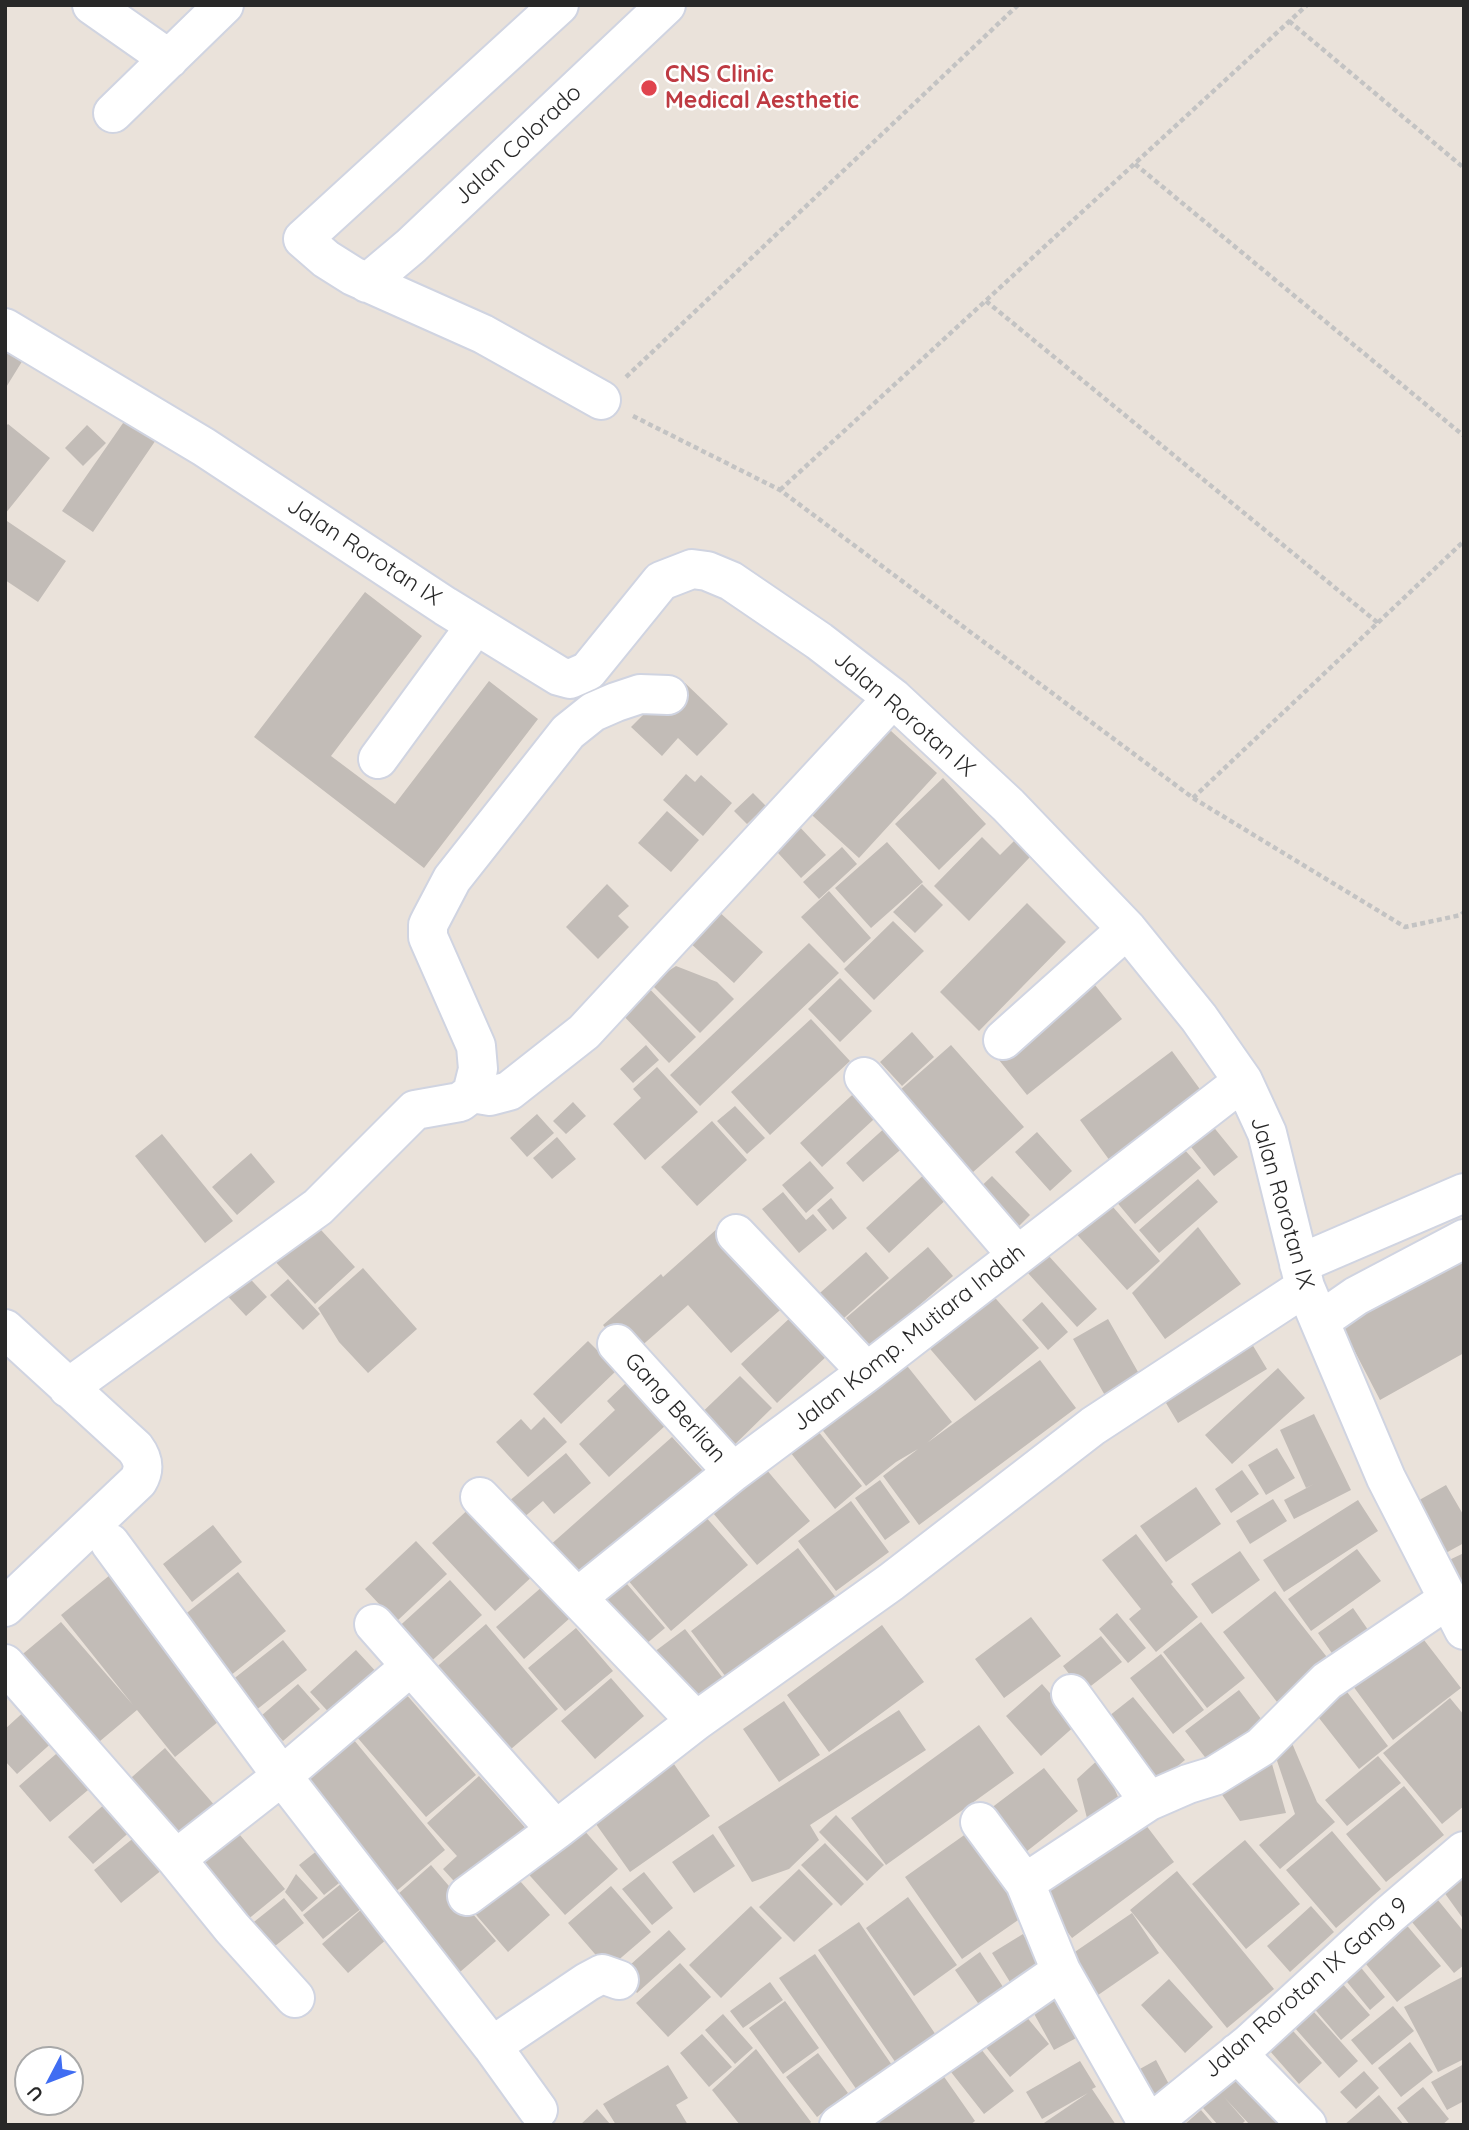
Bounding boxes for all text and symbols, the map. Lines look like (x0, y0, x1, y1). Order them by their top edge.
place label: CNS Clinic Medical Aesthetic (665, 61, 859, 115)
marker: CNS Clinic Medical Aesthetic (639, 78, 659, 98)
street label: Jalan Colorado (449, 79, 587, 211)
street label: Jalan Rorotan IX (282, 492, 446, 612)
street label: Jalan Rorotan IX (828, 645, 980, 783)
street label: Jalan Rorotan IX (1244, 1113, 1320, 1293)
street label: Jalan Komp. Mutiara Indah (787, 1239, 1031, 1437)
street label: Gang Berlian (618, 1347, 732, 1469)
street label: Jalan Rorotan IX Gang 9 (1198, 1892, 1414, 2084)
north arrow (14, 2046, 84, 2116)
text: U (21, 2081, 48, 2107)

